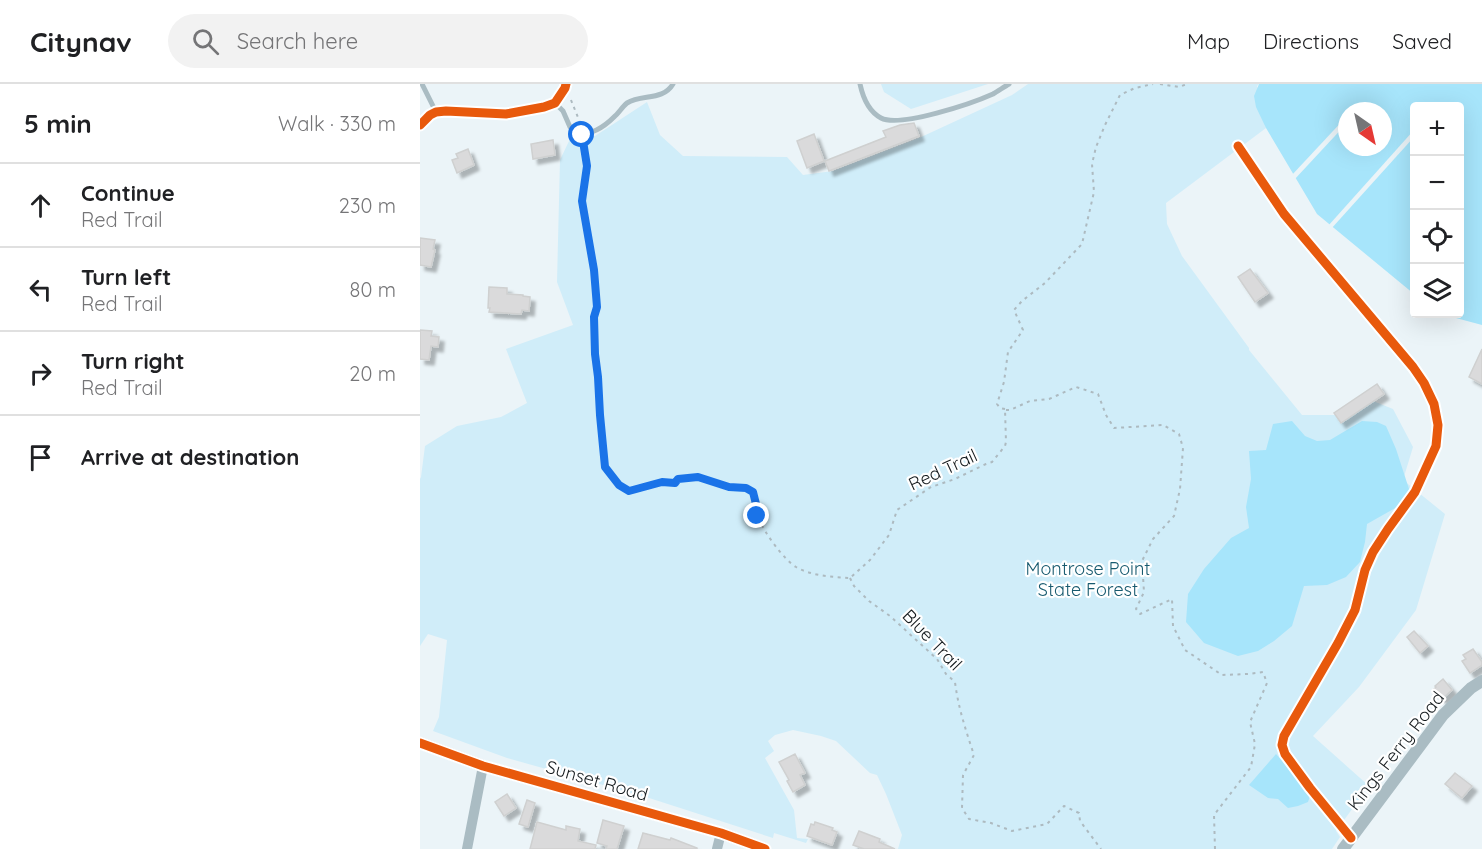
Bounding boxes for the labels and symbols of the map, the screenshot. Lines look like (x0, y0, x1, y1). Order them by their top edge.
north arrow (1338, 102, 1392, 156)
route start (568, 121, 594, 147)
street label: Red Trail (905, 444, 981, 495)
route end (743, 502, 769, 528)
park label: Montrose Point State Forest (1026, 557, 1150, 601)
street label: Blue Trail (898, 604, 967, 675)
street label: Kings Ferry Road (1342, 687, 1449, 815)
street label: Sunset Road (543, 755, 651, 806)

